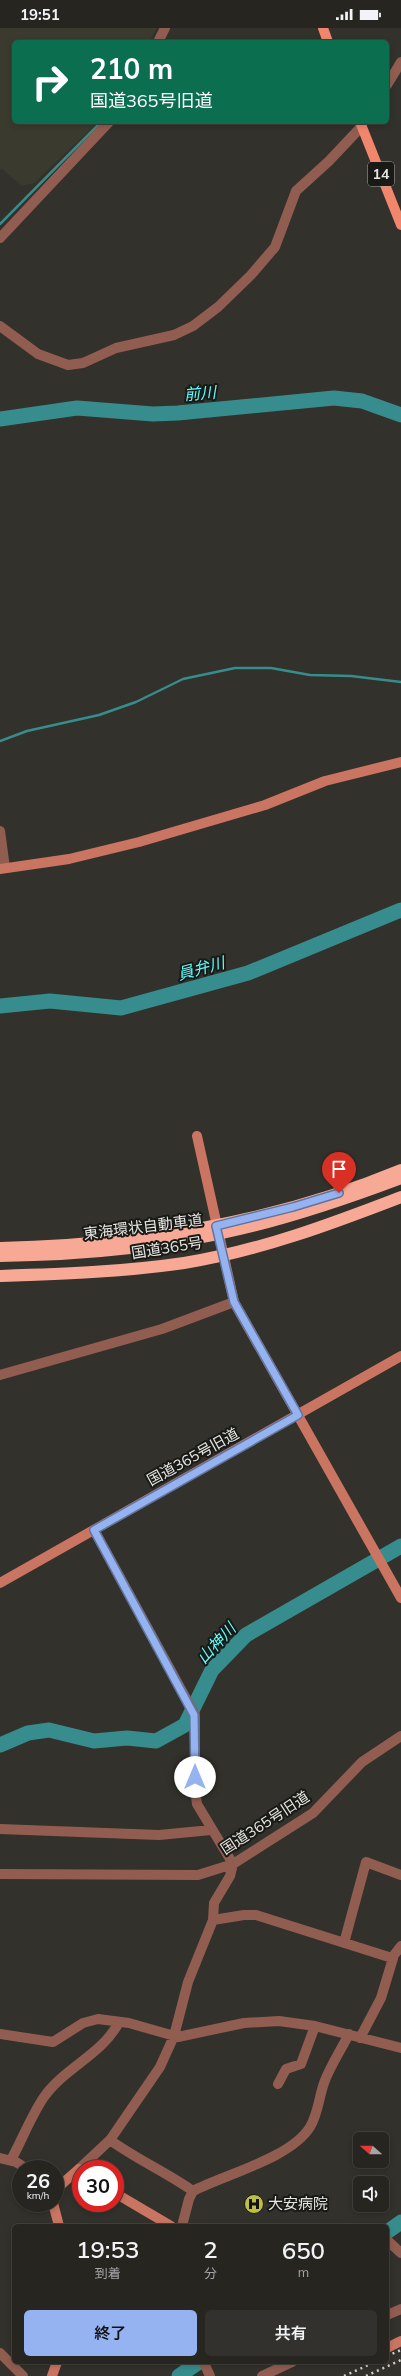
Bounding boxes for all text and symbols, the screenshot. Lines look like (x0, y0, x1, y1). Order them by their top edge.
text: 19:51 (20, 5, 60, 24)
text: 210 m (90, 51, 173, 86)
icon: right (24, 56, 76, 108)
text: 国道365号旧道 (90, 89, 212, 112)
road number: 14 (368, 162, 394, 186)
water label: 前川 (183, 381, 219, 404)
water label: 員弁川 (175, 952, 229, 984)
pin (322, 1152, 356, 1193)
icon: arrive (328, 1158, 350, 1180)
street label: 東海環状自動車道 (82, 1210, 204, 1243)
street label: 国道365号 (130, 1232, 204, 1263)
street label: 国道365号旧道 (144, 1424, 242, 1490)
water label: 山神川 (192, 1617, 241, 1667)
position arrow (174, 1756, 216, 1798)
street label: 国道365号旧道 (217, 1787, 313, 1858)
north arrow (353, 2132, 389, 2168)
map controls (353, 2132, 389, 2212)
speed limit sign: 30 (72, 2160, 124, 2212)
text: 26 (26, 2168, 50, 2193)
button: sound (353, 2176, 389, 2212)
text: km/h (27, 2189, 49, 2202)
hospital icon: 大安病院 (243, 2193, 265, 2215)
place label: 大安病院 (268, 2194, 328, 2213)
text: 19:53 (76, 2234, 139, 2264)
text: 2 (203, 2234, 218, 2264)
text: 650 (282, 2235, 325, 2265)
text: m (298, 2264, 309, 2280)
text: 到着 (95, 2265, 121, 2281)
text: 分 (204, 2265, 217, 2281)
button: 終了 (24, 2310, 197, 2356)
button: 共有 (205, 2310, 377, 2356)

